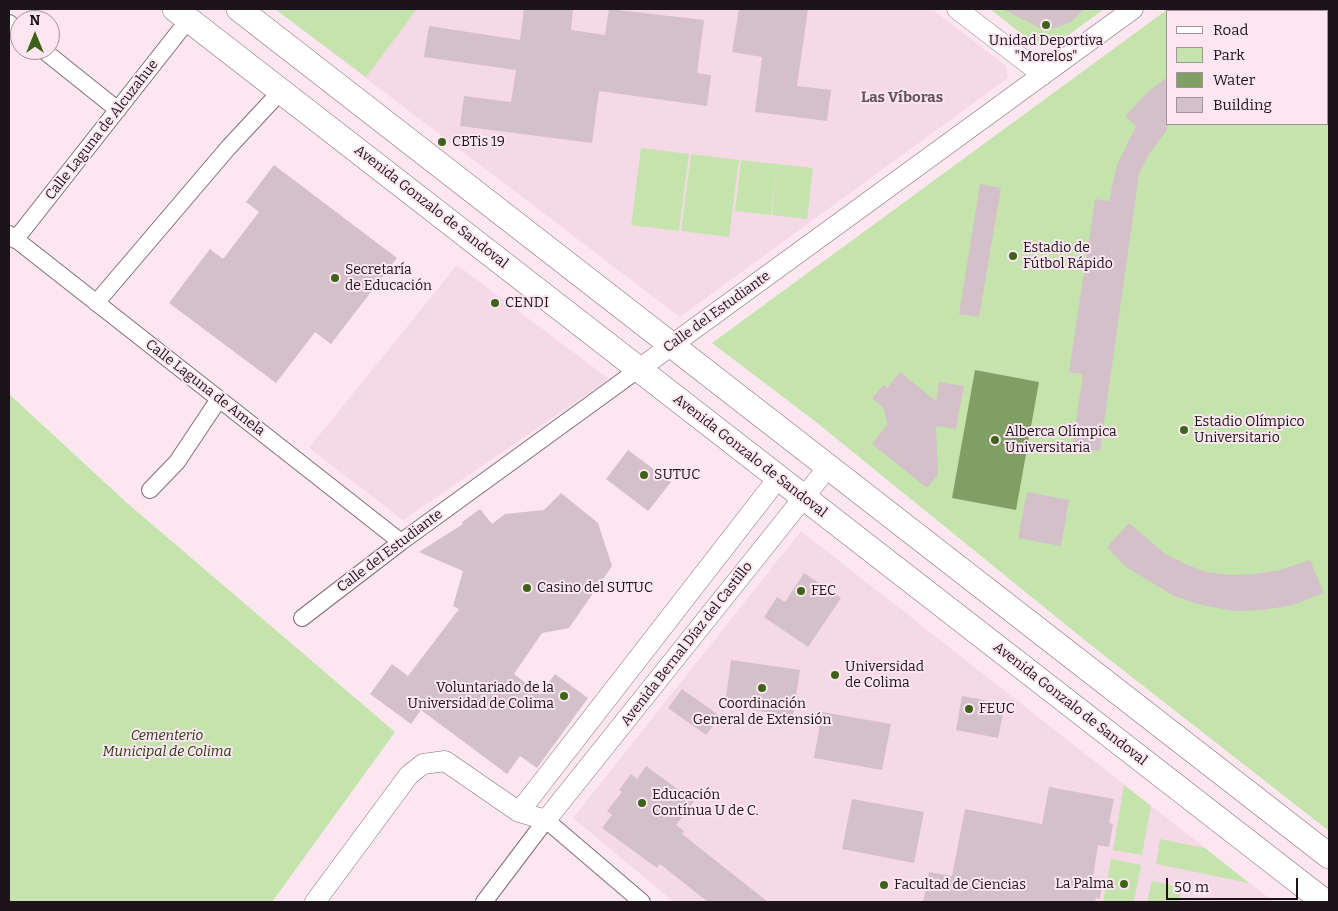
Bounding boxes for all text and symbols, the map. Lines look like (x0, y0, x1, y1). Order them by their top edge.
north arrow (10, 10, 60, 60)
legend (1166, 10, 1328, 125)
text: N (30, 12, 40, 29)
marker: Unidad Deportiva "Morelos" (1040, 19, 1052, 31)
text: Road (1213, 21, 1248, 39)
place label: Unidad Deportiva "Morelos" (989, 33, 1103, 65)
text: Park (1213, 46, 1245, 64)
street label: Calle Laguna de Alcuzahue (42, 57, 162, 203)
text: Water (1213, 71, 1255, 89)
district label: Las Víboras (861, 89, 943, 107)
text: Building (1213, 96, 1272, 114)
place label: CBTis 19 (452, 134, 505, 150)
marker: CBTis 19 (436, 136, 448, 148)
street label: Avenida Gonzalo de Sandoval (351, 142, 511, 272)
place label: Estadio de Fútbol Rápido (1023, 240, 1113, 272)
marker: Estadio de Fútbol Rápido (1007, 250, 1019, 262)
place label: Secretaría de Educación (345, 262, 432, 294)
street label: Calle del Estudiante (660, 268, 774, 356)
marker: Secretaría de Educación (329, 272, 341, 284)
place label: CENDI (505, 295, 549, 311)
marker: CENDI (489, 297, 501, 309)
street label: Calle Laguna de Amela (142, 336, 268, 440)
street label: Avenida Gonzalo de Sandoval (670, 391, 830, 521)
place label: Estadio Olímpico Universitario (1194, 414, 1304, 447)
place label: Alberca Olímpica Universitaria (1005, 424, 1117, 457)
marker: Estadio Olímpico Universitario (1178, 424, 1190, 436)
marker: Alberca Olímpica Universitaria (989, 434, 1001, 446)
place label: SUTUC (654, 467, 700, 483)
marker: SUTUC (638, 469, 650, 481)
street label: Calle del Estudiante (334, 506, 446, 596)
street label: Avenida Bernal Díaz del Castillo (618, 559, 756, 729)
place label: Casino del SUTUC (537, 580, 653, 596)
marker: Casino del SUTUC (521, 582, 533, 594)
place label: FEC (811, 583, 836, 599)
marker: FEC (795, 585, 807, 597)
street label: Avenida Gonzalo de Sandoval (990, 639, 1150, 769)
place label: Universidad de Colima (845, 659, 924, 692)
marker: Universidad de Colima (829, 669, 841, 681)
place label: Voluntariado de la Universidad de Colima (408, 680, 554, 712)
marker: Coordinación General de Extensión (756, 682, 768, 694)
marker: Voluntariado de la Universidad de Colima (558, 690, 570, 702)
place label: Coordinación General de Extensión (693, 696, 831, 729)
place label: FEUC (979, 701, 1015, 717)
marker: FEUC (963, 703, 975, 715)
park label: Cementerio Municipal de Colima (102, 728, 232, 760)
place label: Educación Contínua U de C. (652, 787, 759, 820)
marker: Educación Contínua U de C. (636, 797, 648, 809)
scale bar (1168, 868, 1300, 900)
place label: La Palma (1055, 876, 1114, 892)
place label: Facultad de Ciencias (894, 877, 1026, 893)
marker: La Palma (1118, 878, 1130, 890)
text: 50 m (1174, 878, 1209, 896)
marker: Facultad de Ciencias (878, 879, 890, 891)

